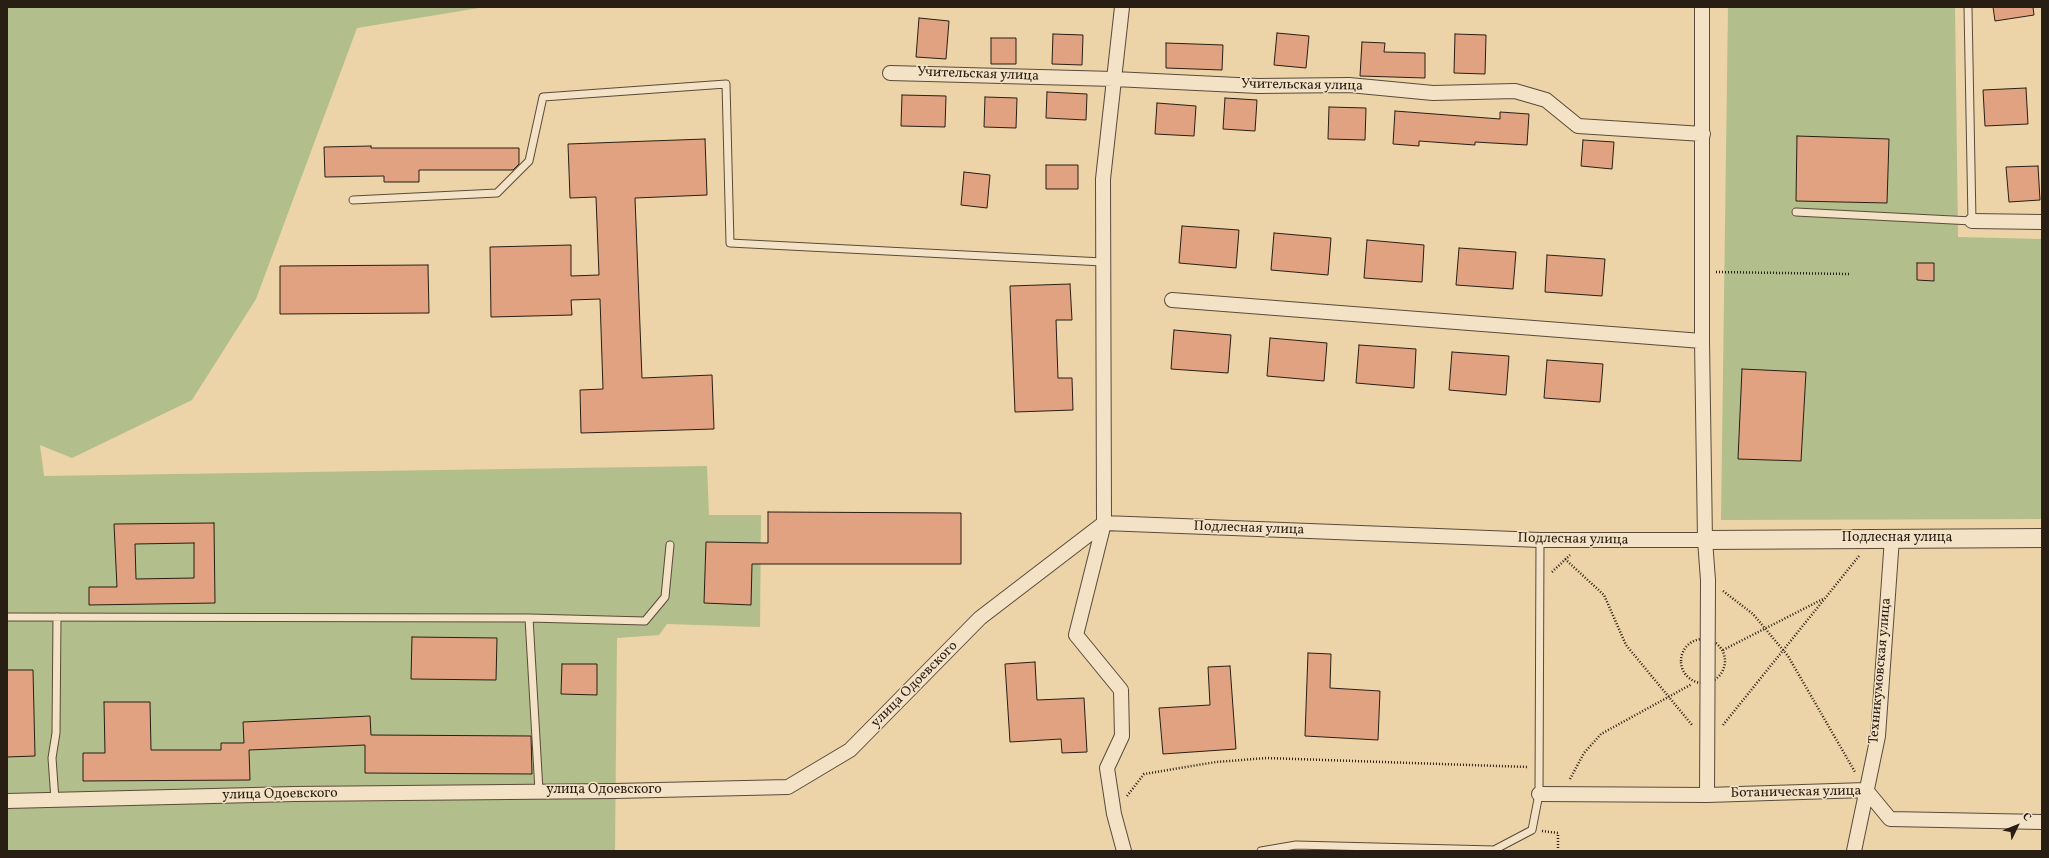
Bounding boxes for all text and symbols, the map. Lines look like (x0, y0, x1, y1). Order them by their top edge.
street label: Учительская улица (917, 64, 1039, 86)
street label: Учительская улица (1241, 77, 1363, 95)
street label: Подлесная улица (1193, 519, 1305, 539)
street label: Подлесная улица (1842, 530, 1952, 546)
street label: Подлесная улица (1517, 531, 1629, 549)
street label: Техникумовская улица (1866, 597, 1896, 745)
street label: улица Одоевского (868, 638, 962, 732)
street label: улица Одоевского (546, 782, 662, 798)
street label: Ботаническая улица (1730, 783, 1862, 803)
street label: улица Одоевского (222, 786, 338, 804)
north arrow (1997, 806, 2037, 846)
text: С (2018, 810, 2034, 825)

